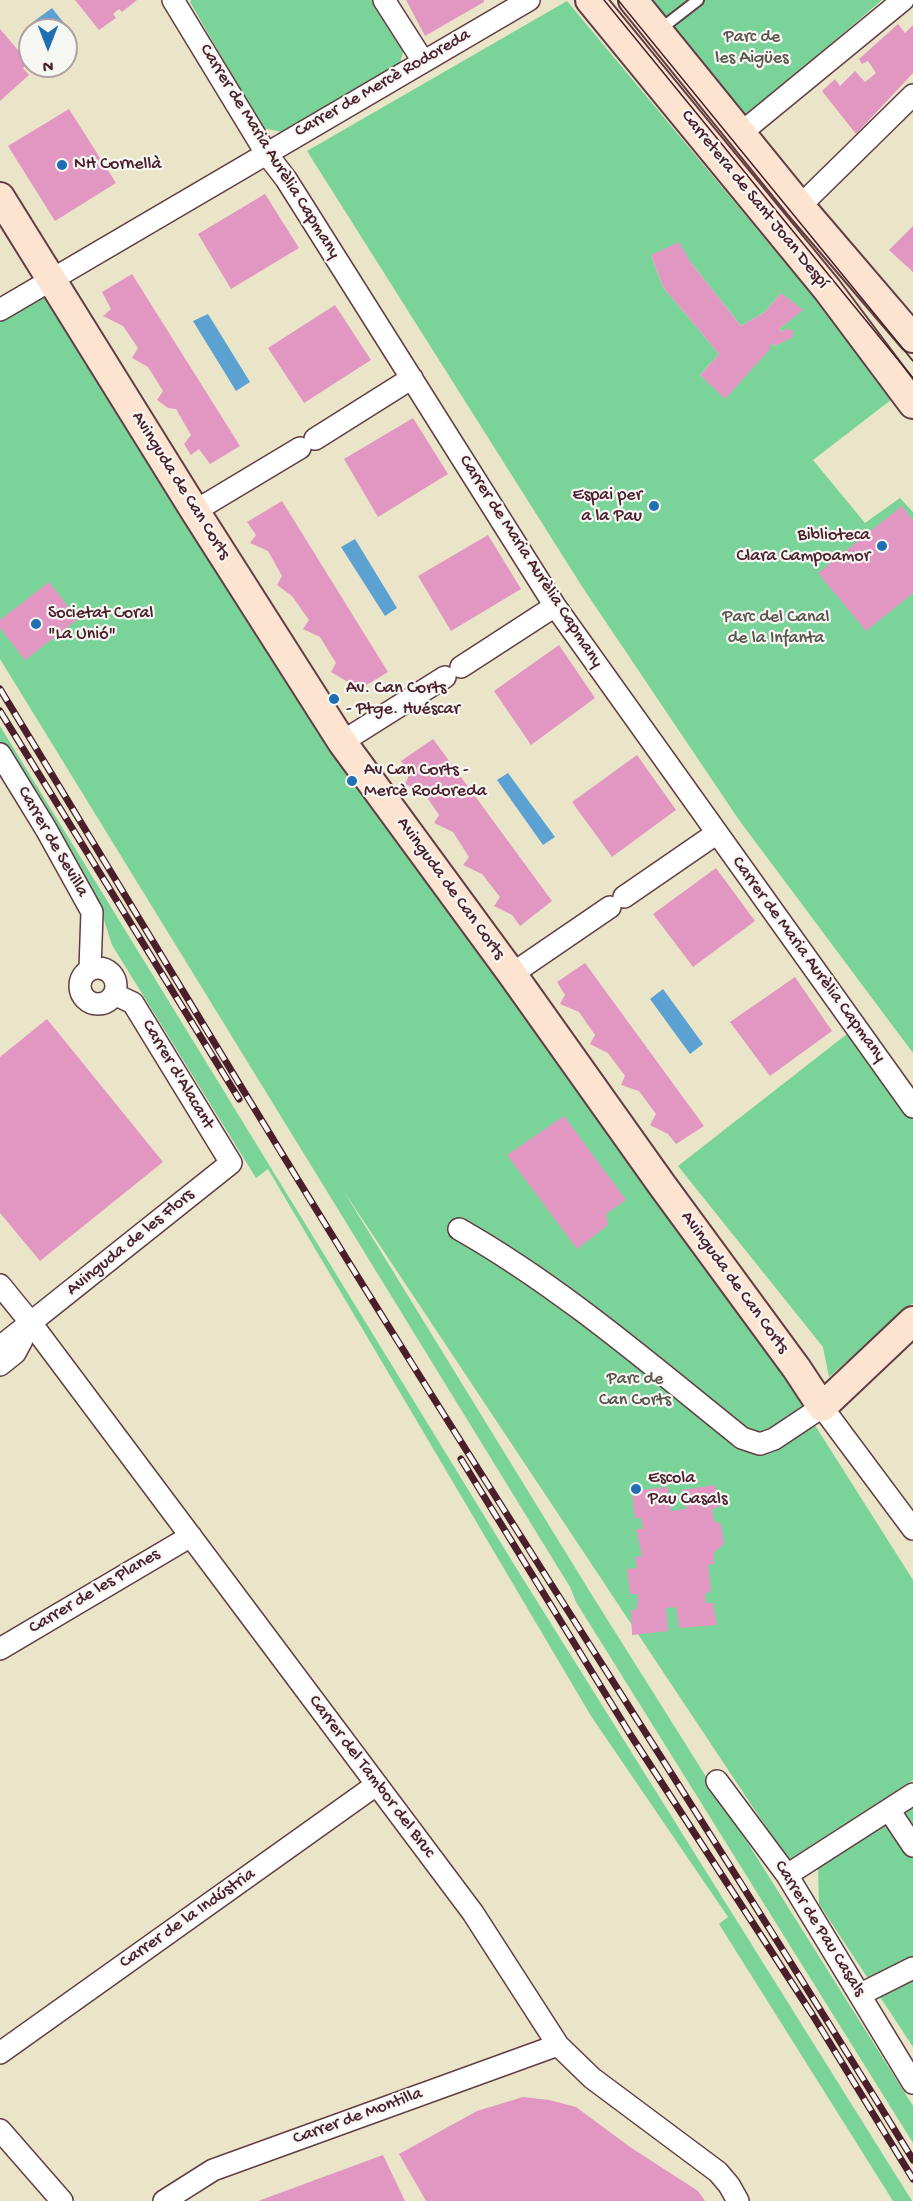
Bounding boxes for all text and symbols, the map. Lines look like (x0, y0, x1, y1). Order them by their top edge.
north arrow (18, 18, 78, 78)
street label: Carrer de Mercè Rodoreda (291, 25, 475, 143)
park label: Parc de les Aigües (715, 27, 789, 70)
street label: Carrer de Maria Aurèlia Capmany (194, 41, 344, 263)
text: N (43, 55, 53, 74)
street label: Carretera de Sant Joan Despí (675, 106, 833, 294)
place label: NH Cornellà (74, 154, 162, 176)
marker: NH Cornellà (55, 158, 69, 172)
street label: Avinguda de Can Corts (126, 408, 234, 564)
street label: Carrer de Maria Aurèlia Capmany (453, 452, 607, 672)
place label: Espai per a la Pau (573, 485, 642, 528)
marker: Espai per a la Pau (647, 499, 661, 513)
place label: Biblioteca Clara Campoamor (736, 525, 870, 568)
marker: Biblioteca Clara Campoamor (875, 539, 889, 553)
place label: Societat Coral "La Unió" (48, 603, 153, 646)
park label: Parc del Canal de la Infanta (723, 607, 829, 650)
marker: Societat Coral "La Unió" (29, 617, 43, 631)
place label: Av. Can Corts - Ptge. Huéscar (346, 678, 460, 720)
marker: Av. Can Corts - Ptge. Huéscar (327, 692, 341, 706)
place label: Av Can Corts - Mercè Rodoreda (364, 760, 487, 802)
marker: Av Can Corts - Mercè Rodoreda (345, 774, 359, 788)
street label: Carrer de Sevilla (12, 783, 92, 901)
street label: Avinguda de Can Corts (391, 814, 509, 964)
street label: Carrer de Maria Aurèlia Capmany (726, 853, 890, 1067)
street label: Carrer d'Alacant (136, 1016, 218, 1134)
street label: Avinguda de les Flors (63, 1185, 199, 1301)
street label: Avinguda de Can Corts (675, 1208, 793, 1358)
park label: Parc de Can Corts (599, 1369, 671, 1412)
place label: Escola Pau Casals (648, 1468, 728, 1510)
marker: Escola Pau Casals (629, 1482, 643, 1496)
street label: Carrer de les Planes (26, 1544, 164, 1640)
street label: Carrer del Tambor del Bruc (303, 1691, 439, 1863)
street label: Carrer de Pau Casals (768, 1857, 870, 2001)
street label: Carrer de la Indústria (116, 1864, 260, 1974)
street label: Carrer de Montilla (290, 2084, 426, 2150)

